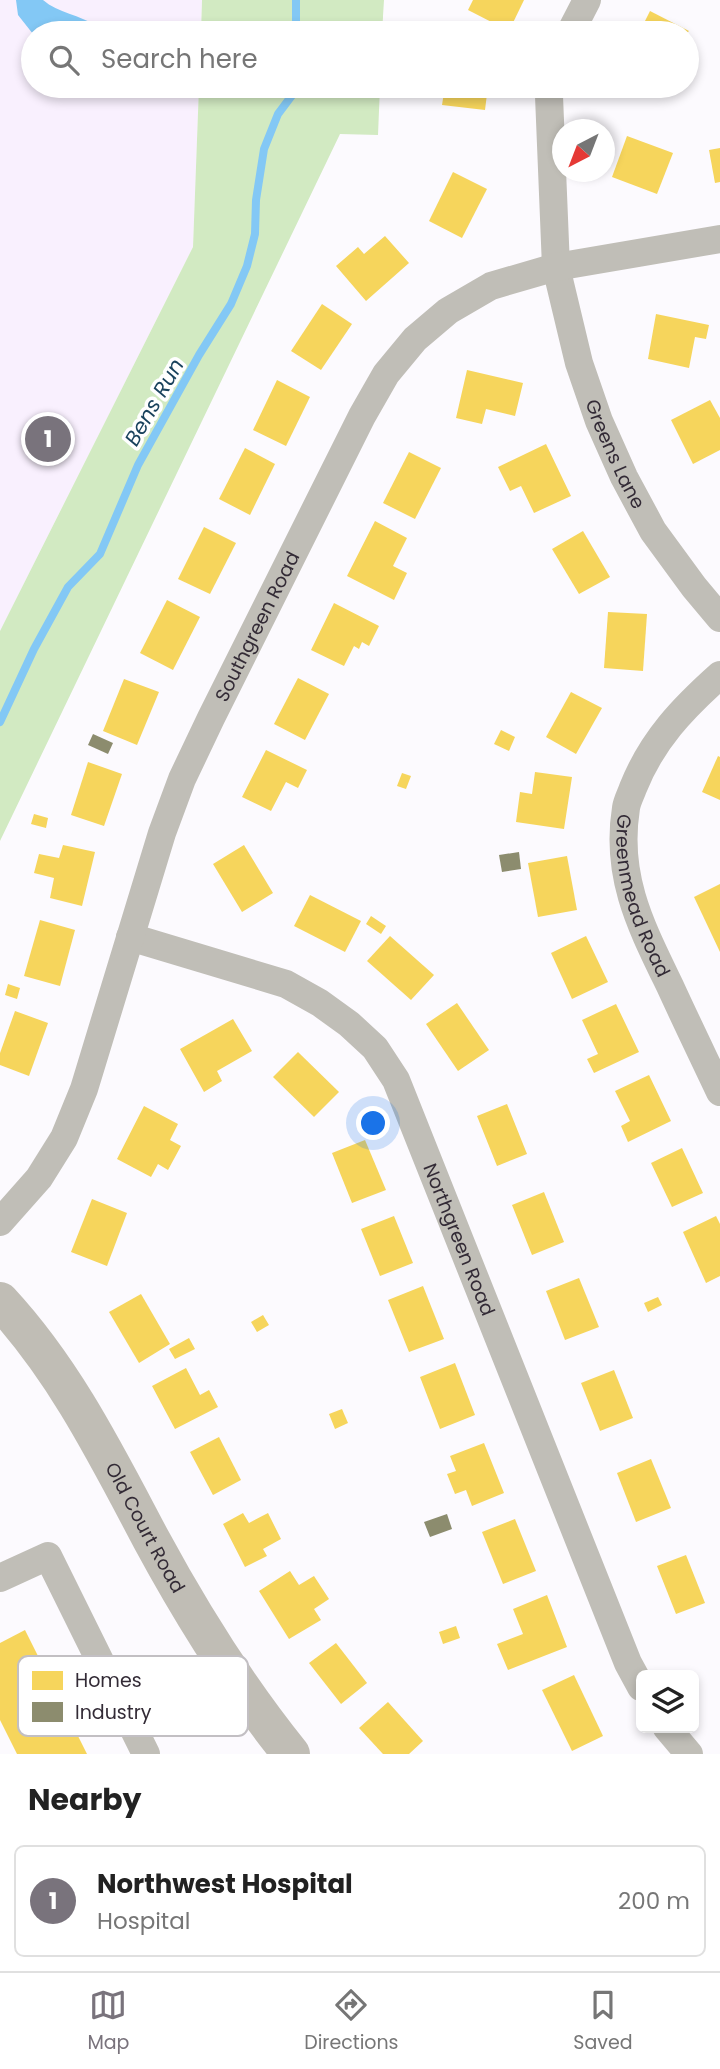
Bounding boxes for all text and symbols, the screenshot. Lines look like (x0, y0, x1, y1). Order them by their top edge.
search box (21, 21, 699, 98)
icon: search (45, 41, 83, 79)
text: Search here (101, 41, 258, 77)
north arrow (552, 119, 615, 182)
water label: Bens Run (117, 353, 191, 451)
street label: Greens Lane (579, 396, 652, 513)
pin: 1 (25, 413, 71, 465)
street label: Southgreen Road (208, 547, 306, 706)
street label: Greenmead Road (610, 813, 677, 981)
your location (356, 1106, 390, 1140)
street label: Northgreen Road (417, 1159, 502, 1320)
street label: Old Court Road (99, 1457, 192, 1598)
legend (18, 1656, 248, 1736)
text: Homes (75, 1667, 142, 1694)
map controls (636, 1670, 699, 1733)
button: layers (636, 1670, 699, 1733)
text: Industry (75, 1699, 152, 1726)
text: Nearby (28, 1778, 142, 1821)
text: Northwest Hospital (97, 1866, 353, 1902)
text: 1 (49, 1885, 57, 1917)
text: 200 m (618, 1885, 690, 1917)
text: Hospital (97, 1905, 190, 1937)
tab: Map (87, 1986, 129, 2057)
tab: Directions (304, 1986, 399, 2057)
tab: Saved (573, 1986, 633, 2057)

